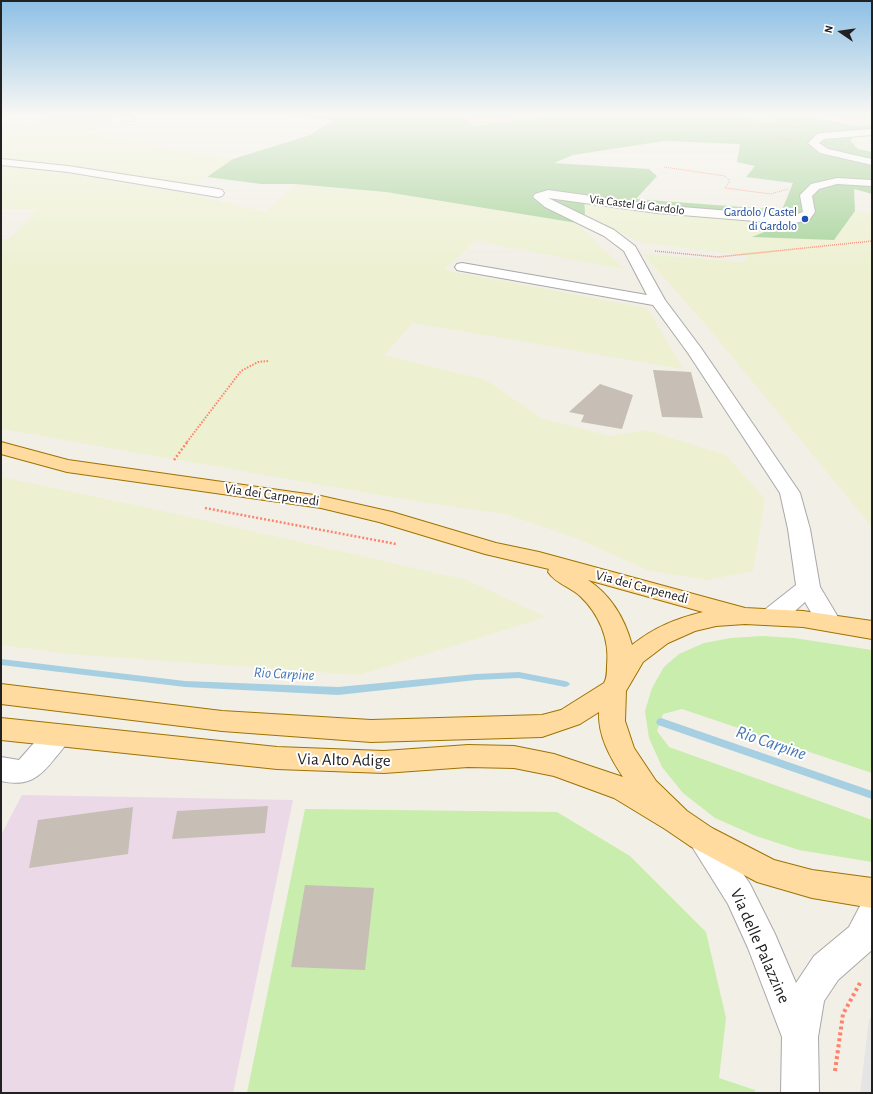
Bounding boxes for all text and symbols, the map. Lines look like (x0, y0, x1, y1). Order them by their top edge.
north arrow (821, 12, 861, 52)
text: N (823, 24, 835, 34)
street label: Via Castel di Gardolo (588, 192, 686, 218)
place label: Gardolo / Castel di Gardolo (724, 205, 797, 233)
marker: Gardolo / Castel di Gardolo (800, 214, 810, 224)
street label: Via dei Carpenedi (224, 480, 320, 510)
street label: Via dei Carpenedi (594, 567, 690, 607)
water label: Rio Carpine (253, 663, 315, 685)
water label: Rio Carpine (733, 721, 809, 765)
street label: Via Alto Adige (297, 749, 391, 771)
street label: Via delle Palazzine (726, 886, 794, 1006)

